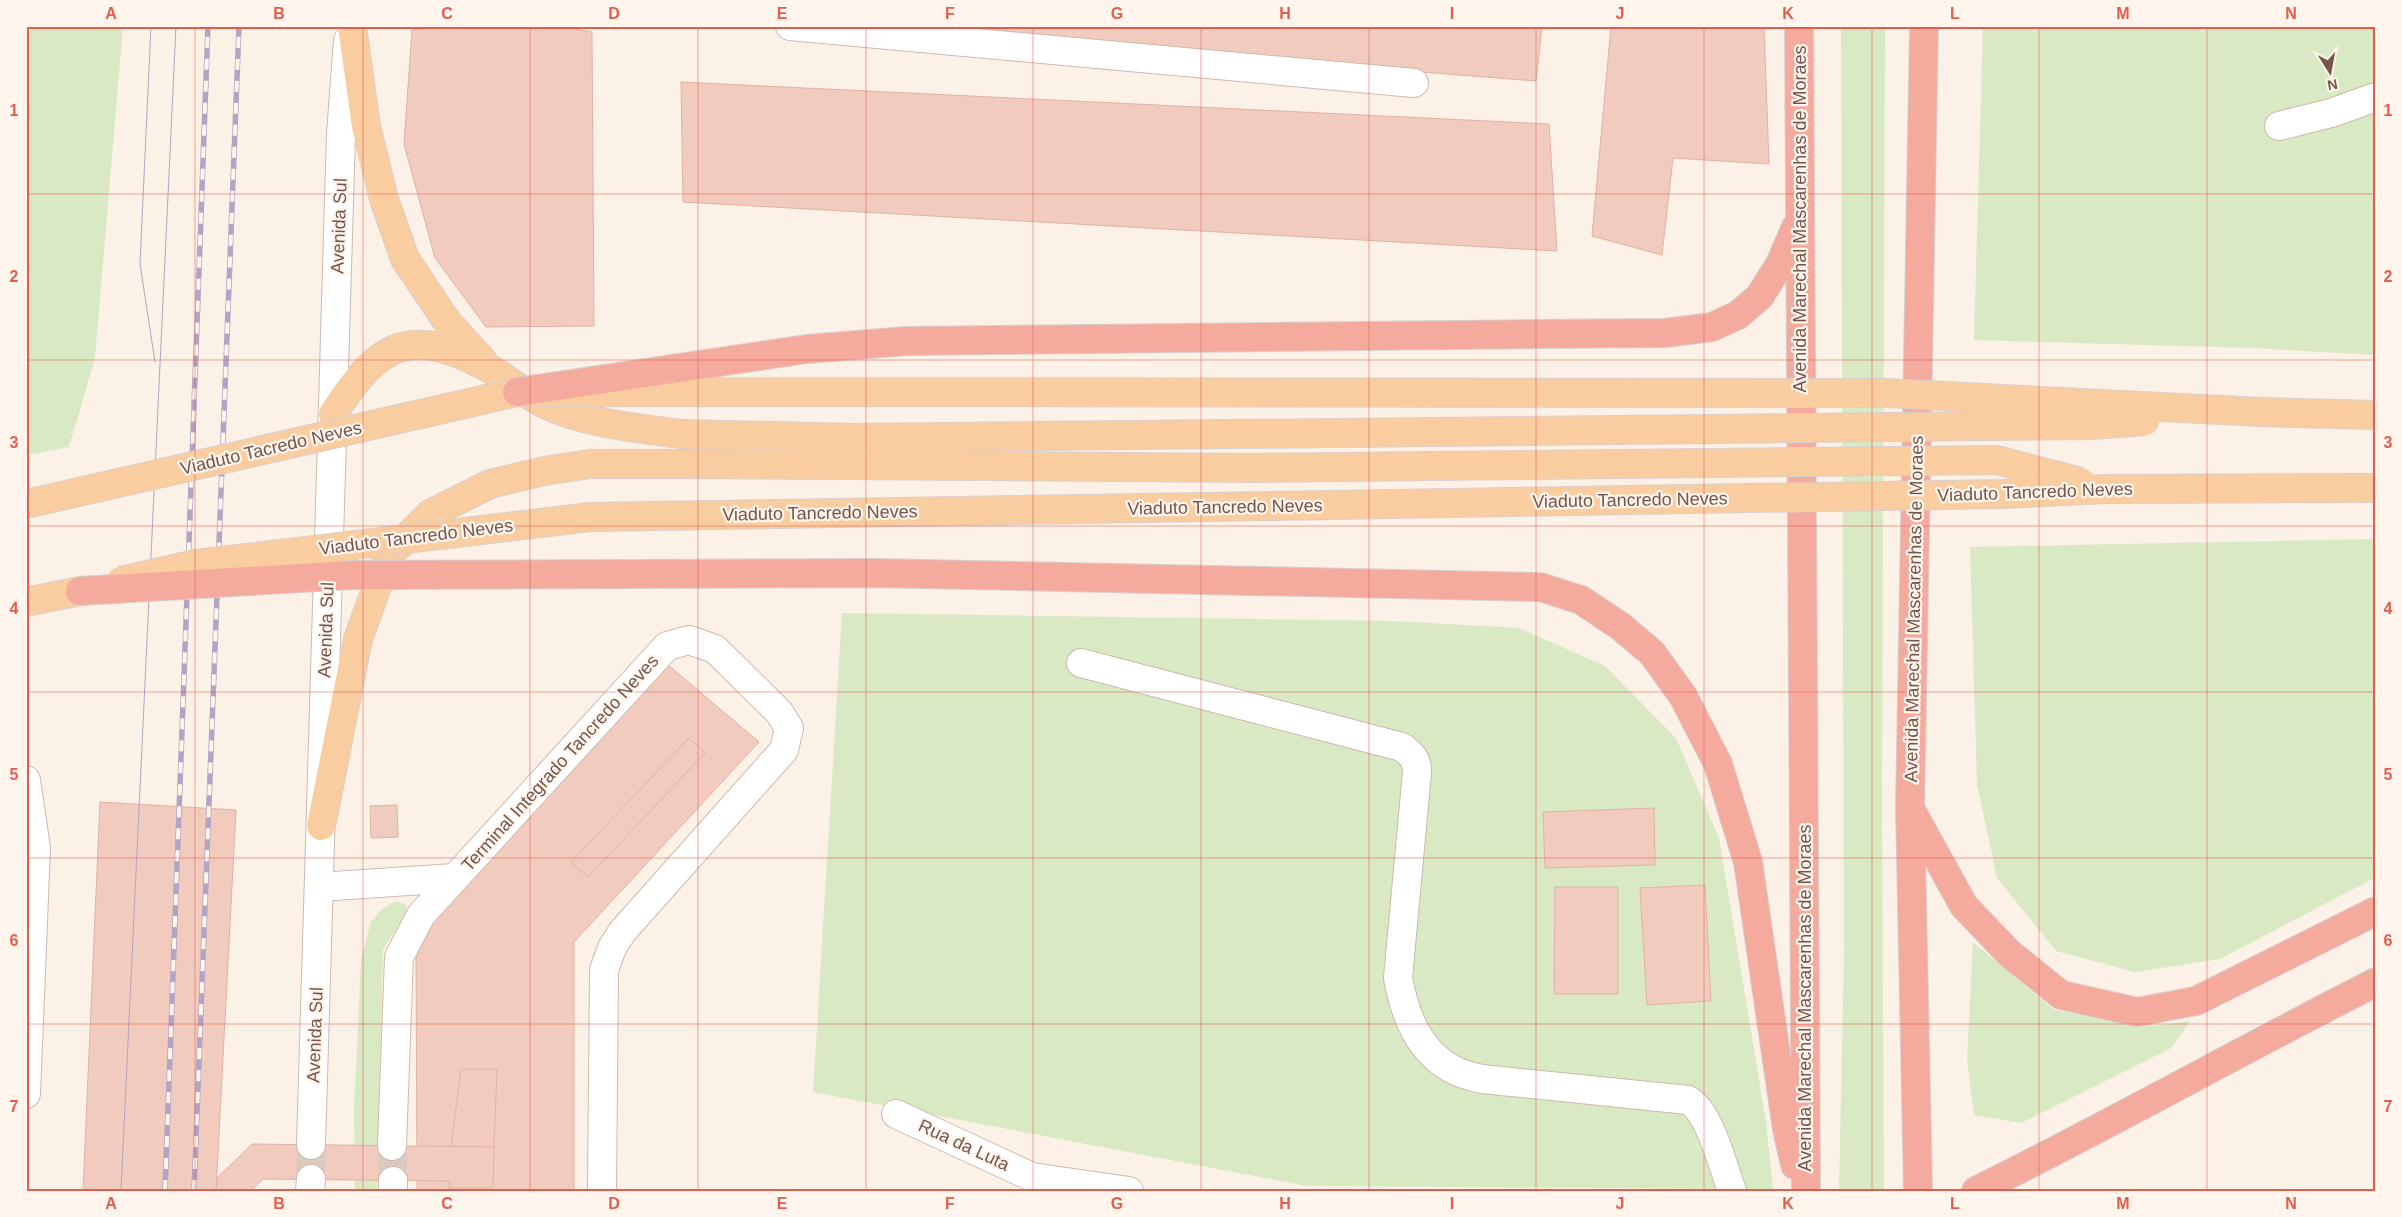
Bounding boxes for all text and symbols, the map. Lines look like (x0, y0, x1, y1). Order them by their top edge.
text: A (105, 5, 117, 22)
text: B (273, 5, 285, 22)
text: C (441, 5, 453, 22)
text: D (608, 5, 620, 22)
text: E (777, 5, 788, 22)
text: F (945, 5, 955, 22)
text: G (1111, 5, 1123, 22)
text: H (1279, 5, 1291, 22)
text: I (1450, 5, 1454, 22)
text: J (1616, 5, 1624, 22)
text: K (1782, 5, 1794, 22)
text: L (1950, 5, 1960, 22)
text: M (2116, 5, 2130, 22)
text: N (2285, 5, 2297, 22)
street label: Avenida Marechal Mascarenhas de Moraes (1790, 46, 1810, 392)
north arrow (2304, 48, 2354, 98)
text: N (2326, 76, 2339, 94)
text: 1 (10, 102, 19, 119)
text: 1 (2384, 102, 2393, 119)
street label: Avenida Sul (327, 178, 351, 274)
text: 2 (10, 268, 19, 285)
text: 2 (2384, 268, 2393, 285)
street label: Viaduto Tacredo Neves (178, 417, 364, 479)
text: 3 (10, 434, 19, 451)
text: 3 (2384, 434, 2393, 451)
street label: Avenida Marechal Mascarenhas de Moraes (1901, 435, 1927, 783)
street label: Viaduto Tancredo Neves (1937, 479, 2133, 505)
street label: Viaduto Tancredo Neves (1532, 488, 1728, 512)
street label: Viaduto Tancredo Neves (1127, 495, 1323, 519)
street label: Viaduto Tancredo Neves (722, 501, 918, 525)
street label: Viaduto Tancredo Neves (318, 515, 514, 559)
street label: Avenida Sul (314, 582, 338, 678)
text: 4 (10, 600, 19, 617)
text: 4 (2384, 600, 2393, 617)
street label: Terminal Integrado Tancredo Neves (458, 651, 662, 875)
text: 5 (10, 766, 19, 783)
text: 5 (2384, 766, 2393, 783)
street label: Avenida Marechal Mascarenhas de Moraes (1795, 825, 1815, 1171)
text: 6 (10, 932, 19, 949)
text: 6 (2384, 932, 2393, 949)
street label: Avenida Sul (303, 987, 327, 1083)
text: 7 (10, 1098, 19, 1115)
text: 7 (2384, 1098, 2393, 1115)
street label: Rua da Luta (915, 1115, 1014, 1175)
text: A (105, 1195, 117, 1212)
text: B (273, 1195, 285, 1212)
text: C (441, 1195, 453, 1212)
text: D (608, 1195, 620, 1212)
text: E (777, 1195, 788, 1212)
text: F (945, 1195, 955, 1212)
text: G (1111, 1195, 1123, 1212)
text: H (1279, 1195, 1291, 1212)
text: I (1450, 1195, 1454, 1212)
text: J (1616, 1195, 1624, 1212)
text: K (1782, 1195, 1794, 1212)
text: L (1950, 1195, 1960, 1212)
text: M (2116, 1195, 2130, 1212)
text: N (2285, 1195, 2297, 1212)

